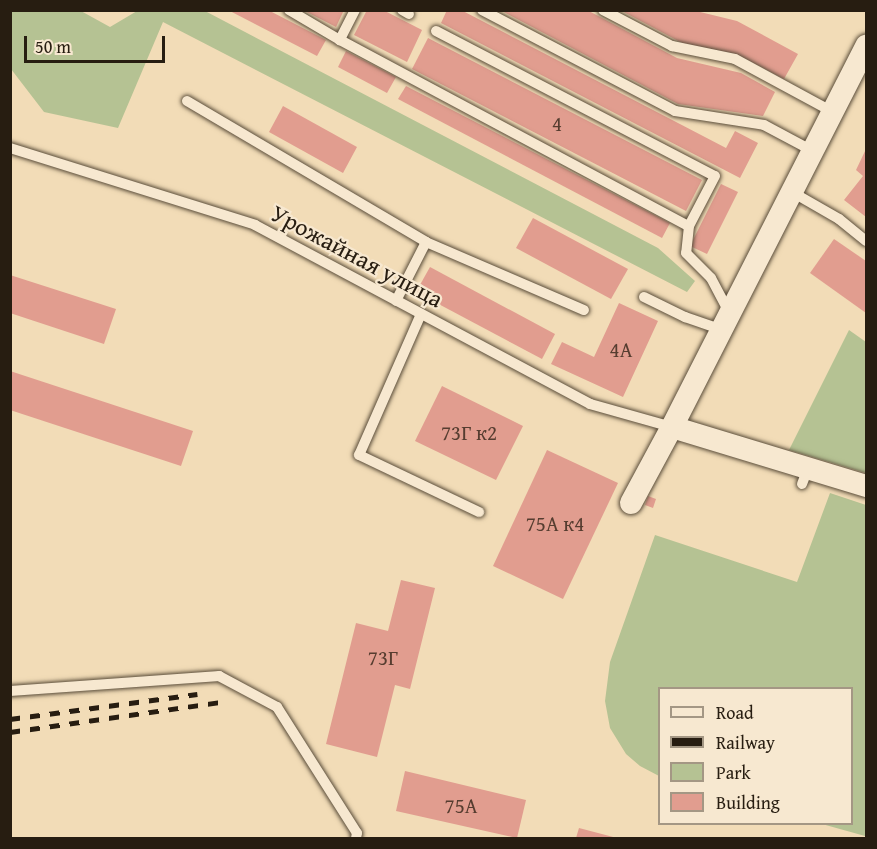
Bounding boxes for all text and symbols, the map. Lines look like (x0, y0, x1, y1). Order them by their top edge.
scale bar (27, 24, 168, 62)
text: 50 m (35, 33, 71, 60)
house number: 4 (552, 111, 562, 137)
street label: Урожайная улица (266, 199, 448, 313)
house number: 4А (610, 337, 632, 363)
house number: 73Г к2 (441, 420, 497, 446)
house number: 75А к4 (526, 511, 584, 537)
house number: 73Г (368, 645, 398, 671)
legend (658, 687, 853, 825)
text: Road (716, 699, 754, 726)
text: Railway (716, 729, 775, 756)
text: Park (716, 759, 751, 786)
text: Building (716, 789, 780, 816)
house number: 75А (445, 793, 477, 819)

